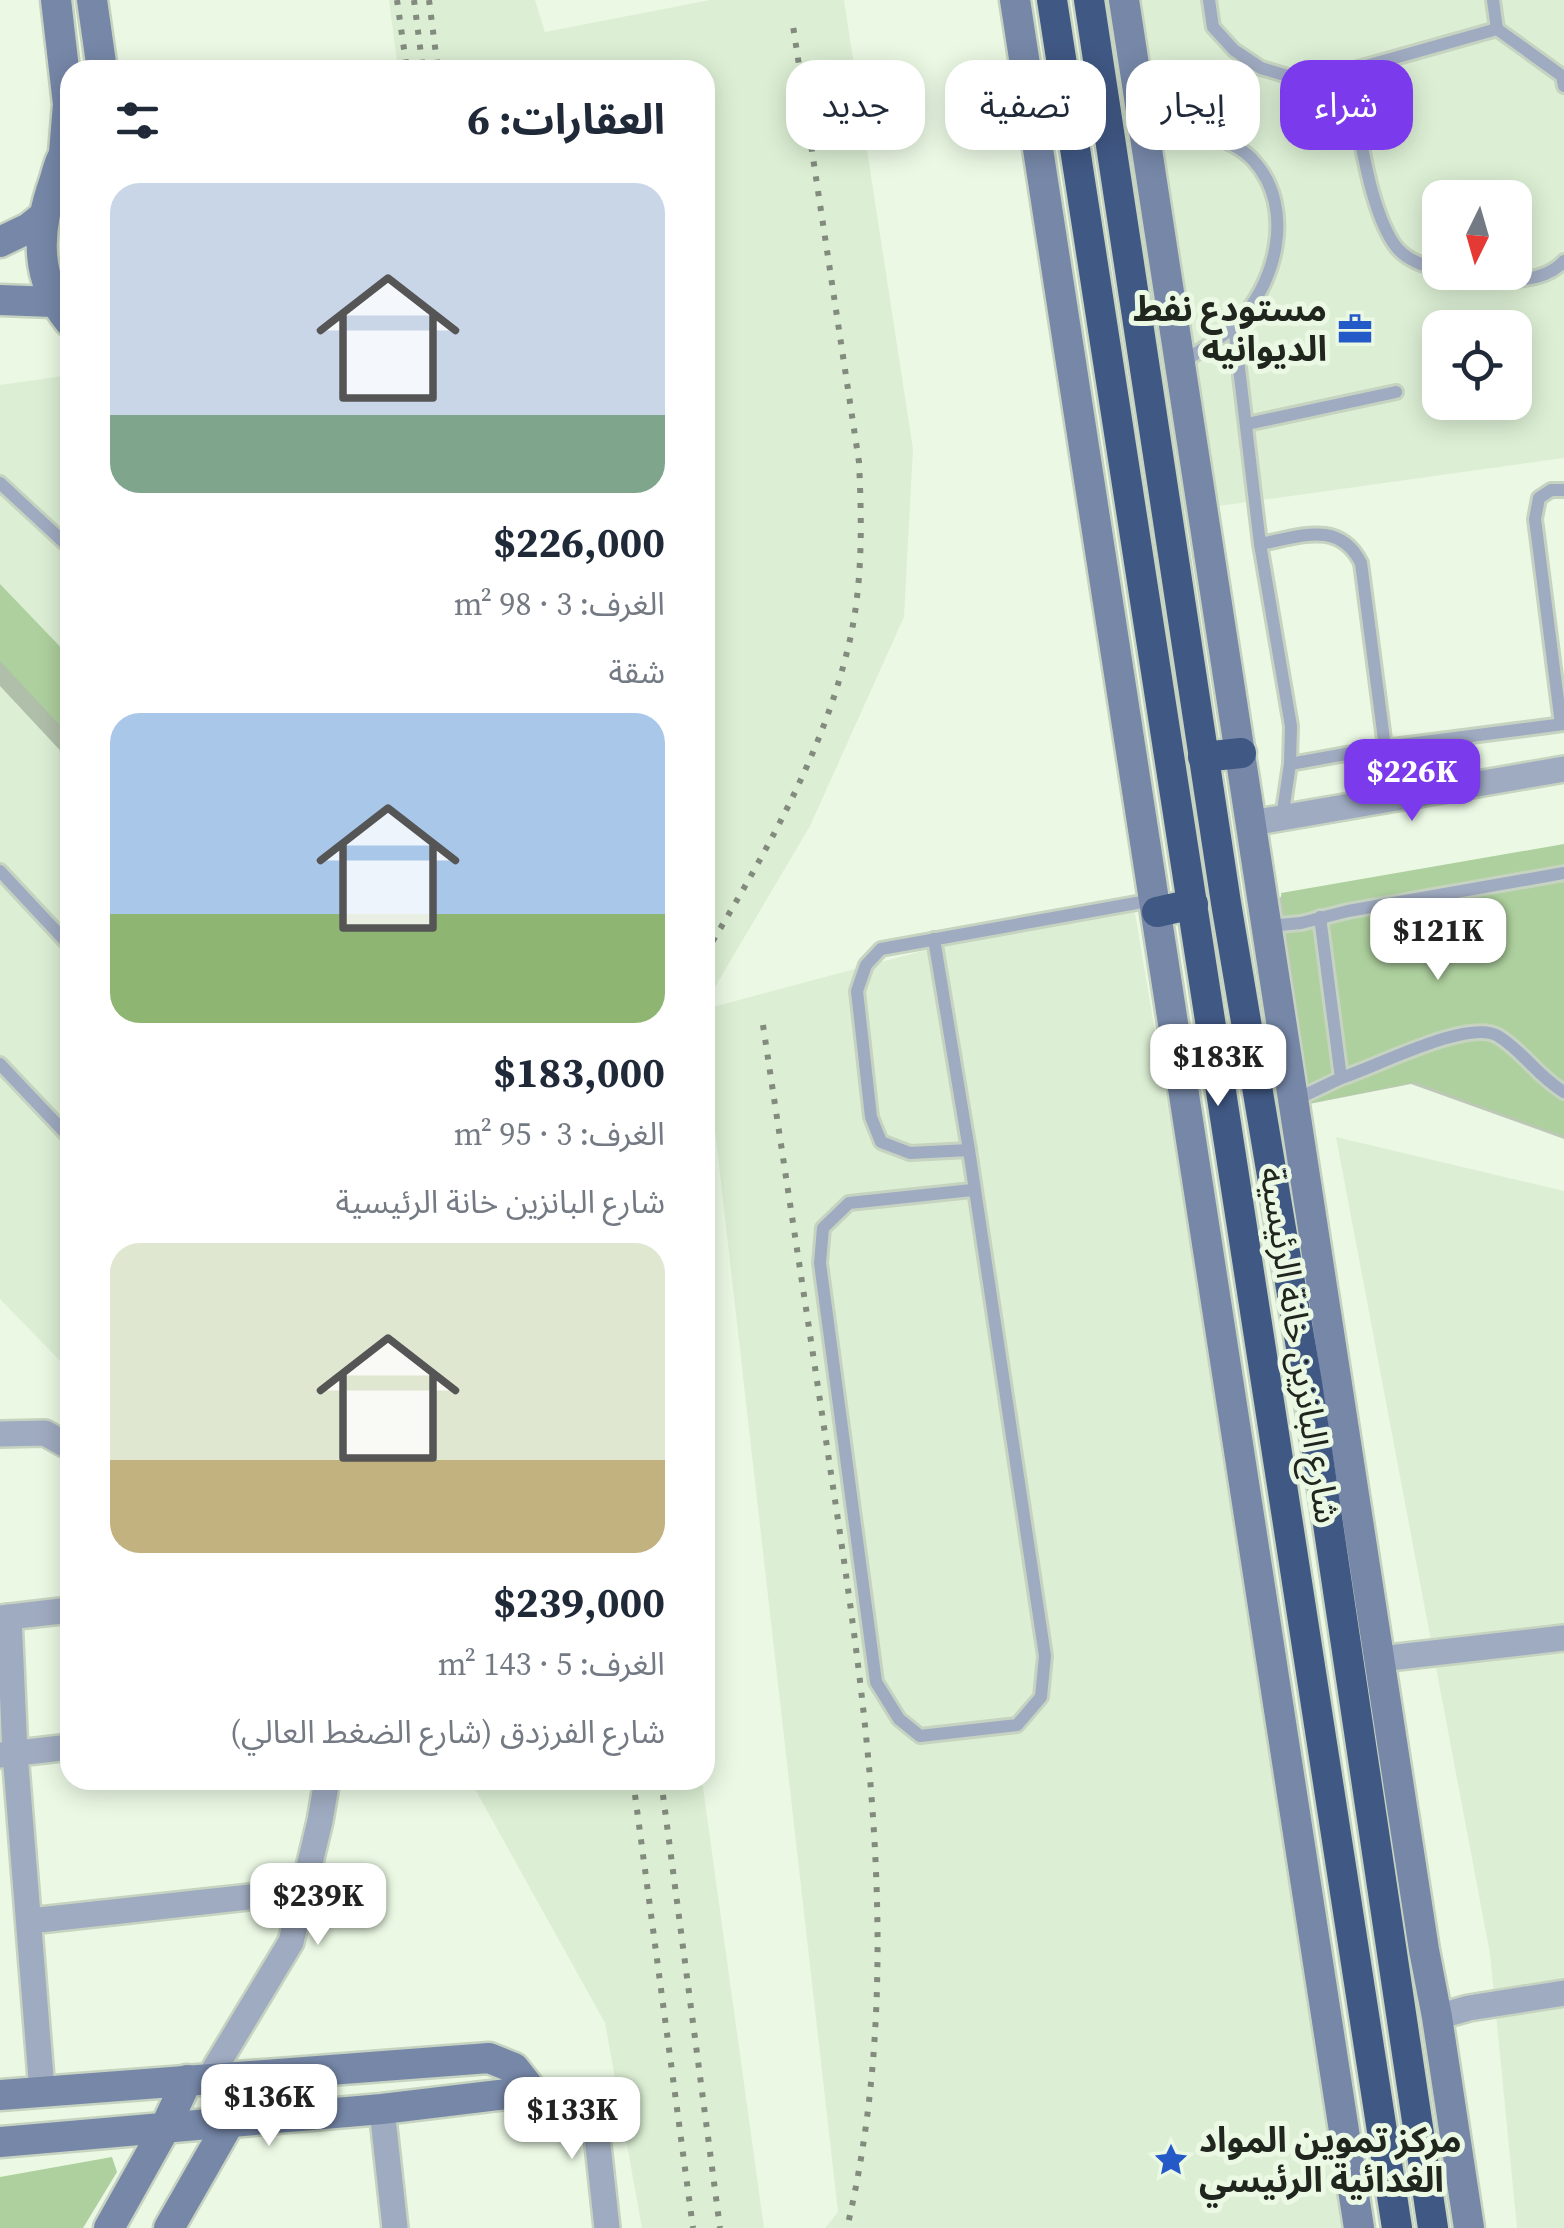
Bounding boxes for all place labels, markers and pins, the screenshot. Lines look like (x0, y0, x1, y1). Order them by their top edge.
place label: مستودع نفط الديوانيه (1133, 285, 1327, 373)
office icon: مستودع نفط الديوانيه (1336, 310, 1374, 348)
pin: $226K (1342, 739, 1482, 824)
pin: $121K (1368, 898, 1508, 983)
pin: $183K (1148, 1024, 1288, 1109)
pin: $239K (248, 1863, 388, 1948)
pin: $136K (199, 2064, 339, 2149)
pin: $133K (502, 2077, 642, 2162)
place label: مركز تموين المواد الغدائية الرئيسي (1199, 2116, 1462, 2208)
place icon: مركز تموين المواد الغدائية الرئيسي (1152, 2141, 1190, 2179)

